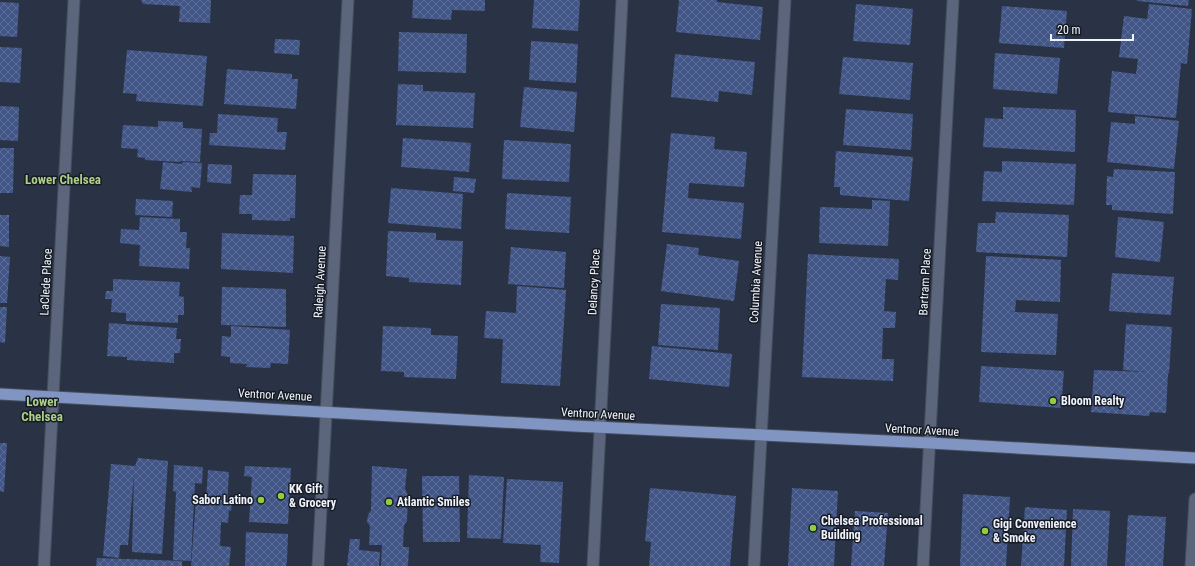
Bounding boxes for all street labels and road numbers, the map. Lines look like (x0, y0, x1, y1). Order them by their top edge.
street label: Columbia Avenue (747, 240, 765, 323)
street label: Raleigh Avenue (311, 245, 329, 318)
street label: LaClede Place (37, 248, 55, 316)
street label: Delancy Place (585, 248, 603, 316)
street label: Bartram Place (916, 248, 934, 316)
street label: Ventnor Avenue (238, 386, 313, 404)
street label: Ventnor Avenue (561, 405, 636, 423)
street label: Ventnor Avenue (885, 421, 960, 439)

